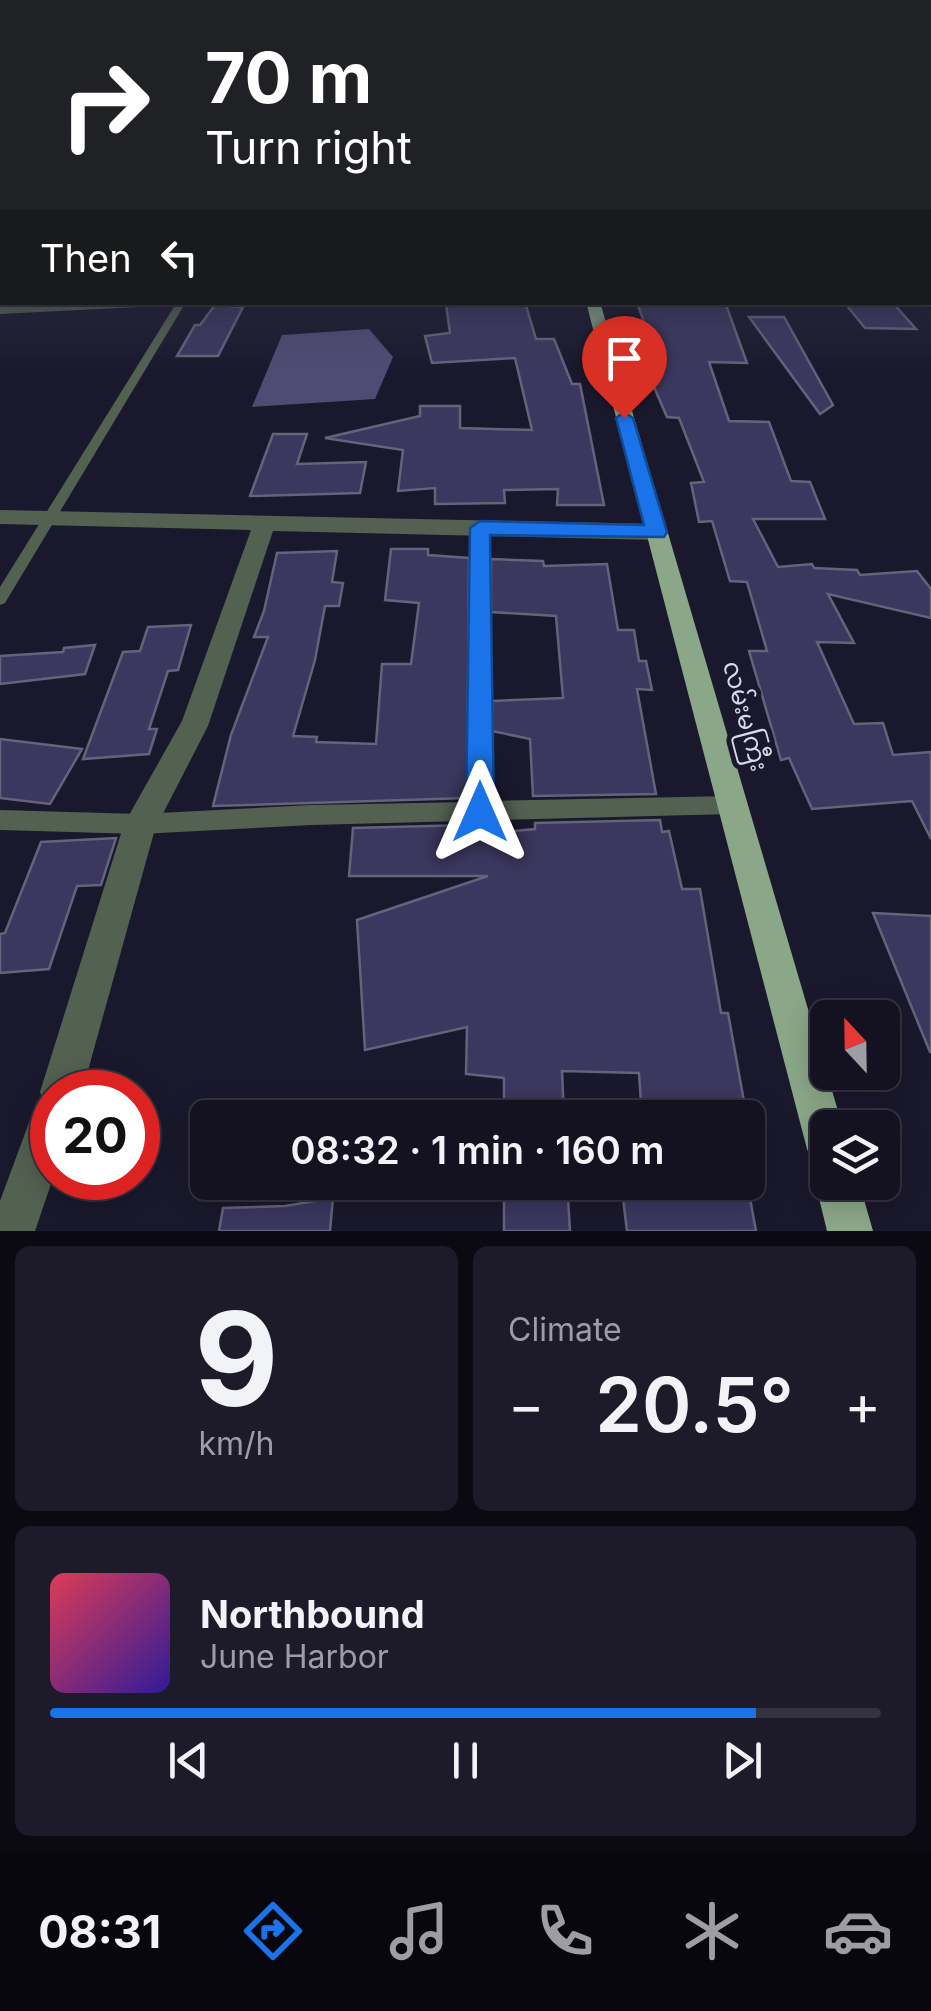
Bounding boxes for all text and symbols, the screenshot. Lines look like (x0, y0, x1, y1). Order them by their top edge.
text: 70 m (205, 35, 372, 120)
icon: right (40, 40, 170, 170)
text: Turn right (205, 120, 412, 175)
icon: left (152, 230, 207, 285)
text: Then (40, 235, 132, 281)
pin (582, 316, 667, 419)
icon: arrive (597, 331, 652, 386)
street label: လမ်းမကြီး (711, 657, 777, 776)
position arrow (428, 760, 532, 864)
north arrow (810, 1000, 900, 1090)
map controls (810, 1000, 900, 1200)
speed limit sign: 20 (30, 1070, 160, 1200)
button: layers (810, 1110, 900, 1200)
text: 08:32 · 1 min · 160 m (290, 1127, 665, 1173)
text: 9 (194, 1280, 279, 1437)
text: Climate (508, 1310, 622, 1349)
text: 20.5° (595, 1359, 794, 1450)
text: − (508, 1372, 544, 1438)
text: + (845, 1372, 881, 1438)
text: km/h (198, 1424, 275, 1463)
text: Northbound (200, 1591, 425, 1637)
text: June Harbor (200, 1637, 389, 1676)
icon: previous (161, 1733, 216, 1788)
icon: pause (438, 1733, 493, 1788)
icon: next (715, 1733, 770, 1788)
icon: directions (238, 1896, 308, 1966)
icon: music (384, 1896, 454, 1966)
icon: phone (530, 1896, 600, 1966)
icon: climate (677, 1896, 747, 1966)
icon: car (823, 1896, 893, 1966)
text: 08:31 (38, 1904, 161, 1959)

